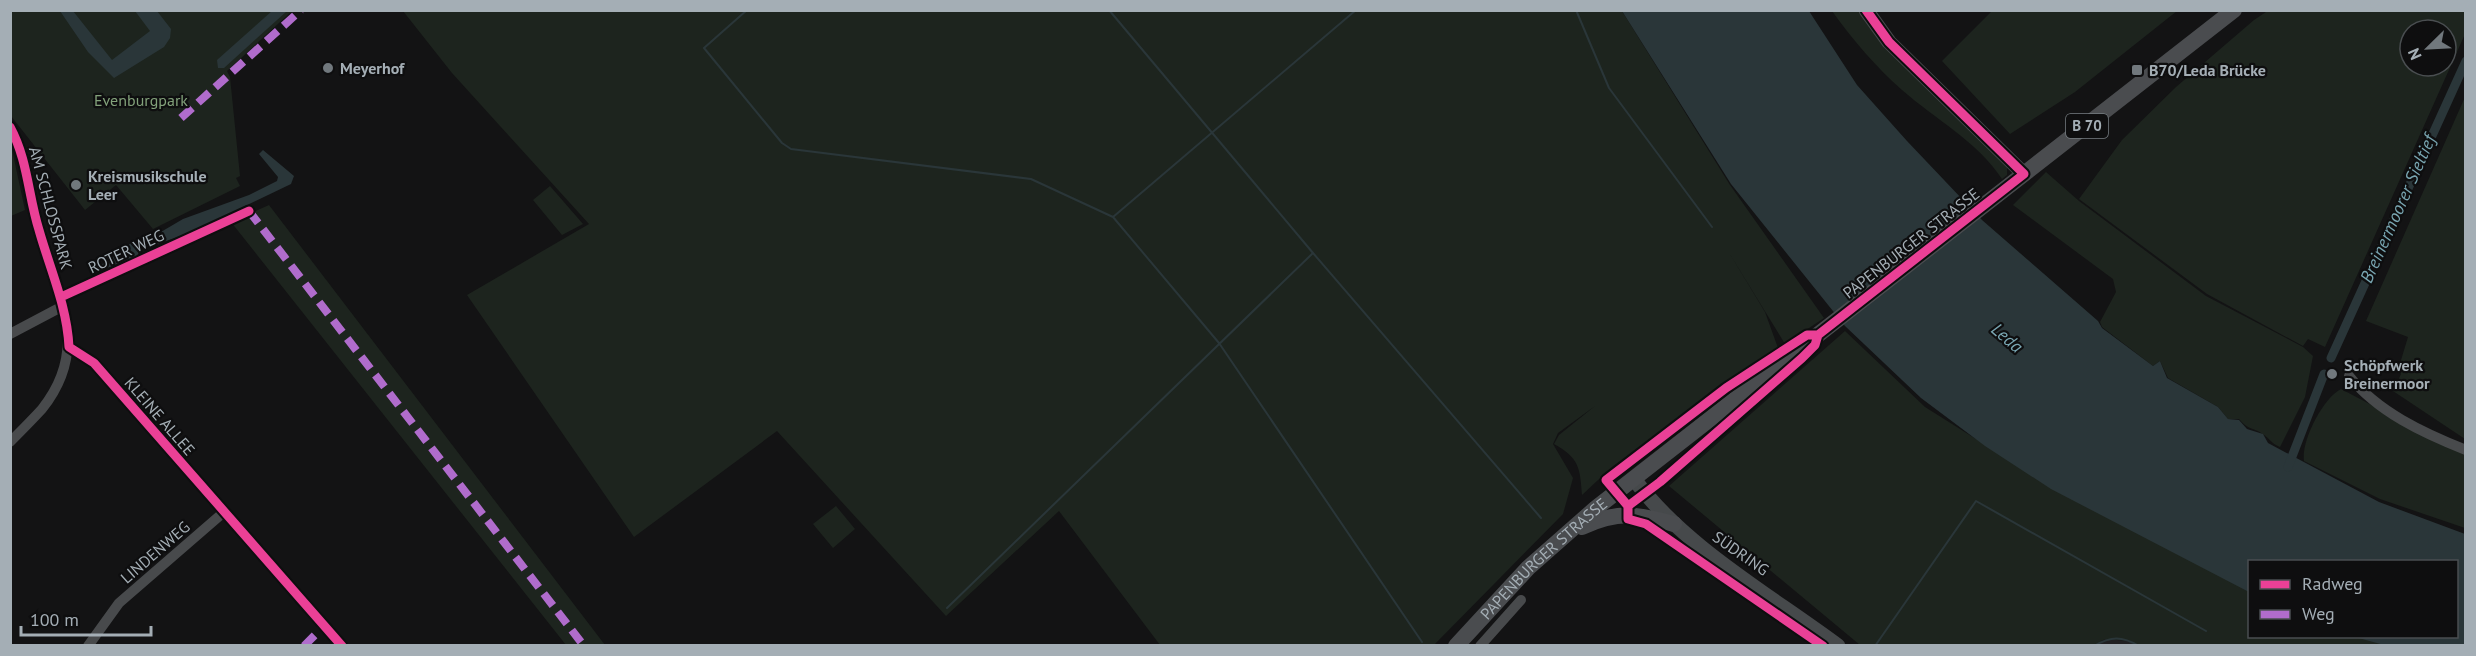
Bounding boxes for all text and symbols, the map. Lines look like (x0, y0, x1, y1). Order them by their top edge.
north arrow (2398, 18, 2458, 78)
text: N (2403, 45, 2426, 63)
place label: Meyerhof (340, 58, 405, 78)
place label: B70/Leda Brücke (2149, 60, 2266, 80)
marker: Meyerhof (321, 61, 335, 75)
marker: B70/Leda Brücke (2130, 63, 2144, 77)
park label: Evenburgpark (94, 90, 188, 110)
road number: B 70 (2066, 114, 2108, 138)
water label: Breinermoorer Sieltief (2355, 128, 2442, 286)
street label: AM SCHLOSSPARK (25, 144, 77, 272)
place label: Kreismusikschule Leer (88, 166, 207, 204)
marker: Kreismusikschule Leer (69, 178, 83, 192)
street label: PAPENBURGER STRASSE (1839, 183, 1983, 303)
street label: ROTER WEG (85, 225, 167, 277)
water label: Leda (1987, 318, 2028, 358)
place label: Schöpfwerk Breinermoor (2344, 355, 2430, 393)
marker: Schöpfwerk Breinermoor (2325, 367, 2339, 381)
street label: KLEINE ALLEE (120, 373, 200, 459)
street label: PAPENBURGER STRASSE (1476, 493, 1611, 623)
street label: LINDENWEG (116, 517, 194, 587)
street label: SÜDRING (1709, 526, 1773, 580)
legend (2248, 560, 2458, 638)
text: Radweg (2302, 572, 2363, 595)
scale bar (21, 599, 152, 637)
text: Weg (2302, 602, 2335, 625)
text: 100 m (30, 608, 79, 631)

